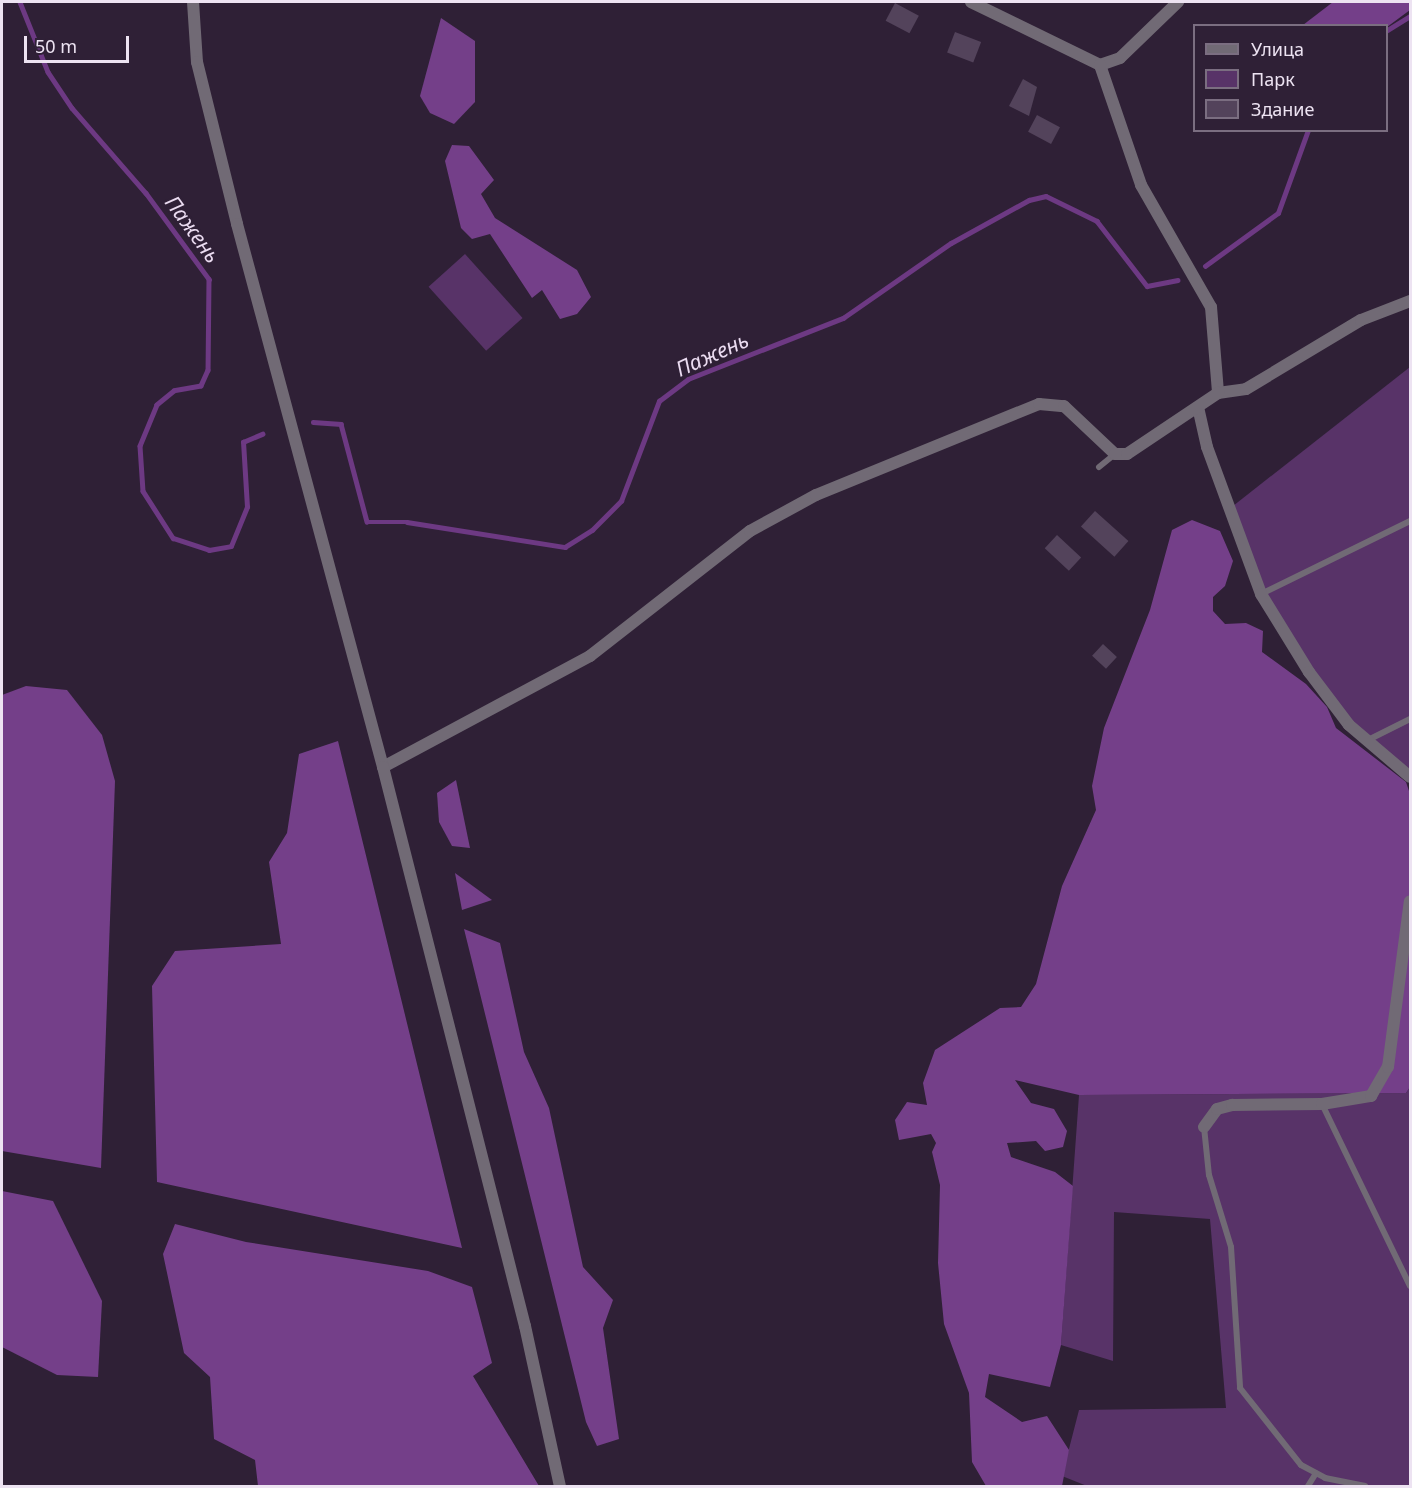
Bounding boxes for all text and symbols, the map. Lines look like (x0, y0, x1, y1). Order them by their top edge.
scale bar (27, 24, 132, 62)
legend (1193, 24, 1388, 132)
text: 50 m (35, 34, 77, 58)
text: Улица (1251, 37, 1304, 61)
text: Парк (1251, 67, 1295, 91)
text: Здание (1251, 97, 1314, 121)
water label: Пажень (160, 190, 226, 268)
water label: Пажень (672, 327, 752, 381)

